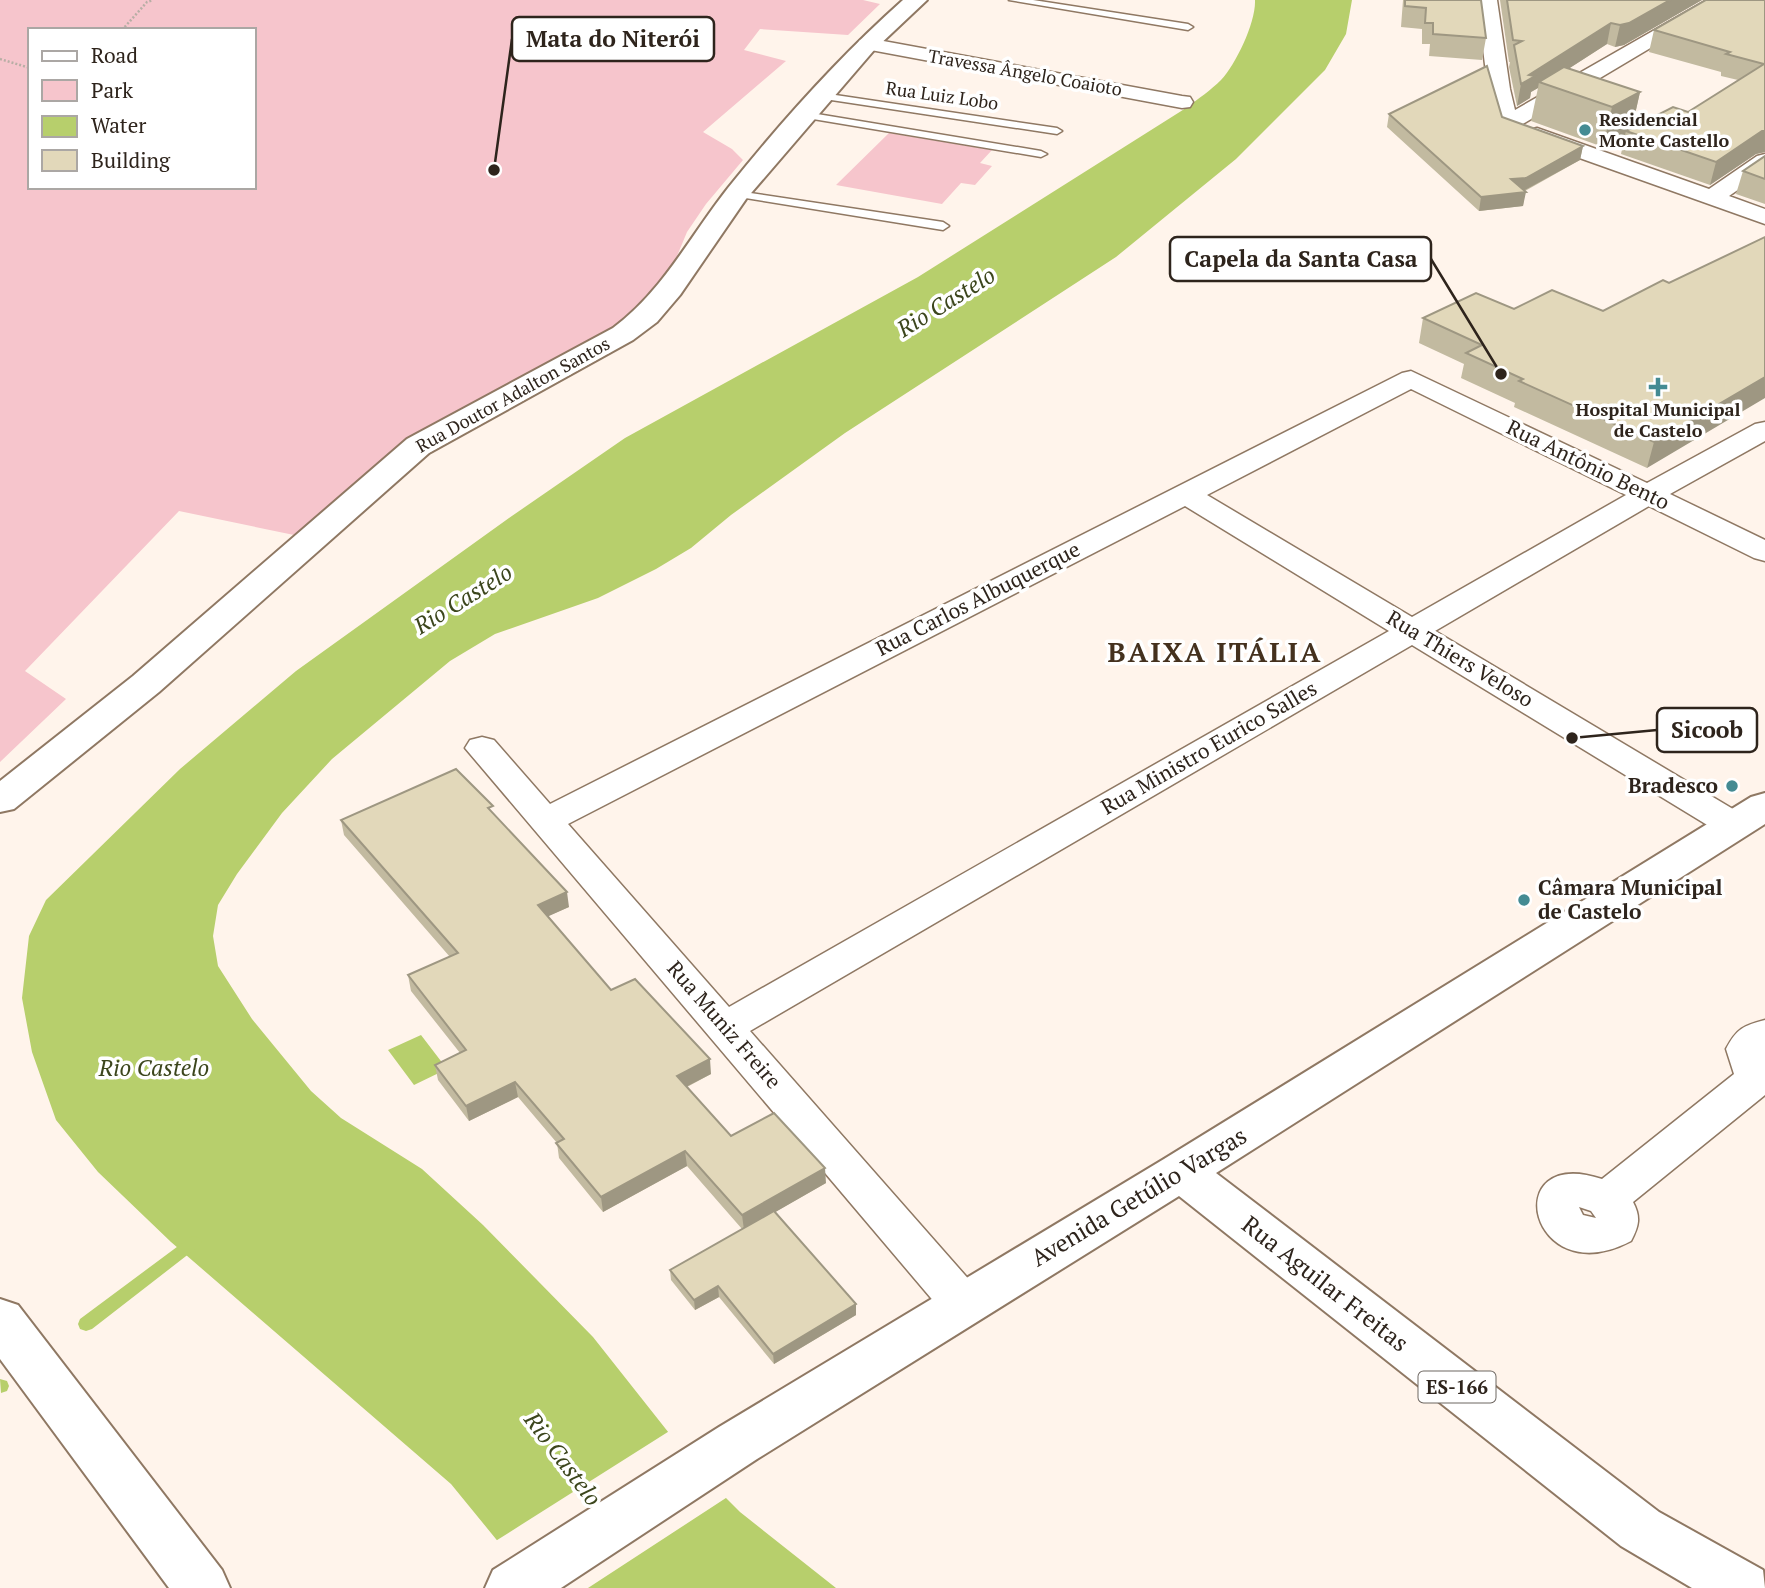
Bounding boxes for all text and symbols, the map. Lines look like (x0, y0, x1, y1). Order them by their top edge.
callout: Mata do Niterói (512, 17, 714, 61)
text: Mata do Niterói (526, 23, 700, 54)
legend (28, 28, 256, 189)
text: Road (91, 41, 138, 69)
street label: Travessa Ângelo Coaioto (926, 43, 1124, 101)
street label: Rua Luiz Lobo (884, 75, 1000, 115)
text: Park (91, 76, 133, 104)
place label: Residencial Monte Castello (1599, 107, 1729, 152)
text: Water (91, 111, 146, 139)
marker: Residencial Monte Castello (1577, 122, 1593, 138)
text: Building (91, 146, 171, 174)
callout: Capela da Santa Casa (1170, 237, 1431, 281)
text: Capela da Santa Casa (1184, 243, 1418, 274)
water label: Rio Castelo (890, 259, 1001, 345)
street label: Rua Doutor Adalton Santos (411, 331, 614, 458)
marker: Hospital Municipal de Castelo (1648, 377, 1668, 397)
place label: Hospital Municipal de Castelo (1576, 397, 1740, 442)
street label: Rua Antônio Bento (1502, 413, 1674, 516)
street label: Rua Carlos Albuquerque (871, 534, 1084, 662)
water label: Rio Castelo (407, 556, 518, 642)
street label: Rua Thiers Veloso (1382, 603, 1539, 713)
district label: BAIXA ITÁLIA (1108, 633, 1322, 670)
street label: Rua Ministro Eurico Salles (1095, 674, 1322, 821)
callout: Sicoob (1657, 708, 1757, 752)
text: Sicoob (1671, 714, 1743, 745)
place label: Bradesco (1628, 771, 1718, 799)
marker: Bradesco (1724, 778, 1740, 794)
place label: Câmara Municipal de Castelo (1538, 873, 1723, 925)
marker: Câmara Municipal de Castelo (1516, 892, 1532, 908)
street label: Rua Muniz Freire (662, 955, 788, 1094)
water label: Rio Castelo (98, 1052, 209, 1083)
street label: Avenida Getúlio Vargas (1025, 1119, 1252, 1273)
street label: Rua Aguilar Freitas (1236, 1208, 1415, 1358)
road number: ES-166 (1418, 1372, 1496, 1402)
water label: Rio Castelo (517, 1404, 609, 1512)

